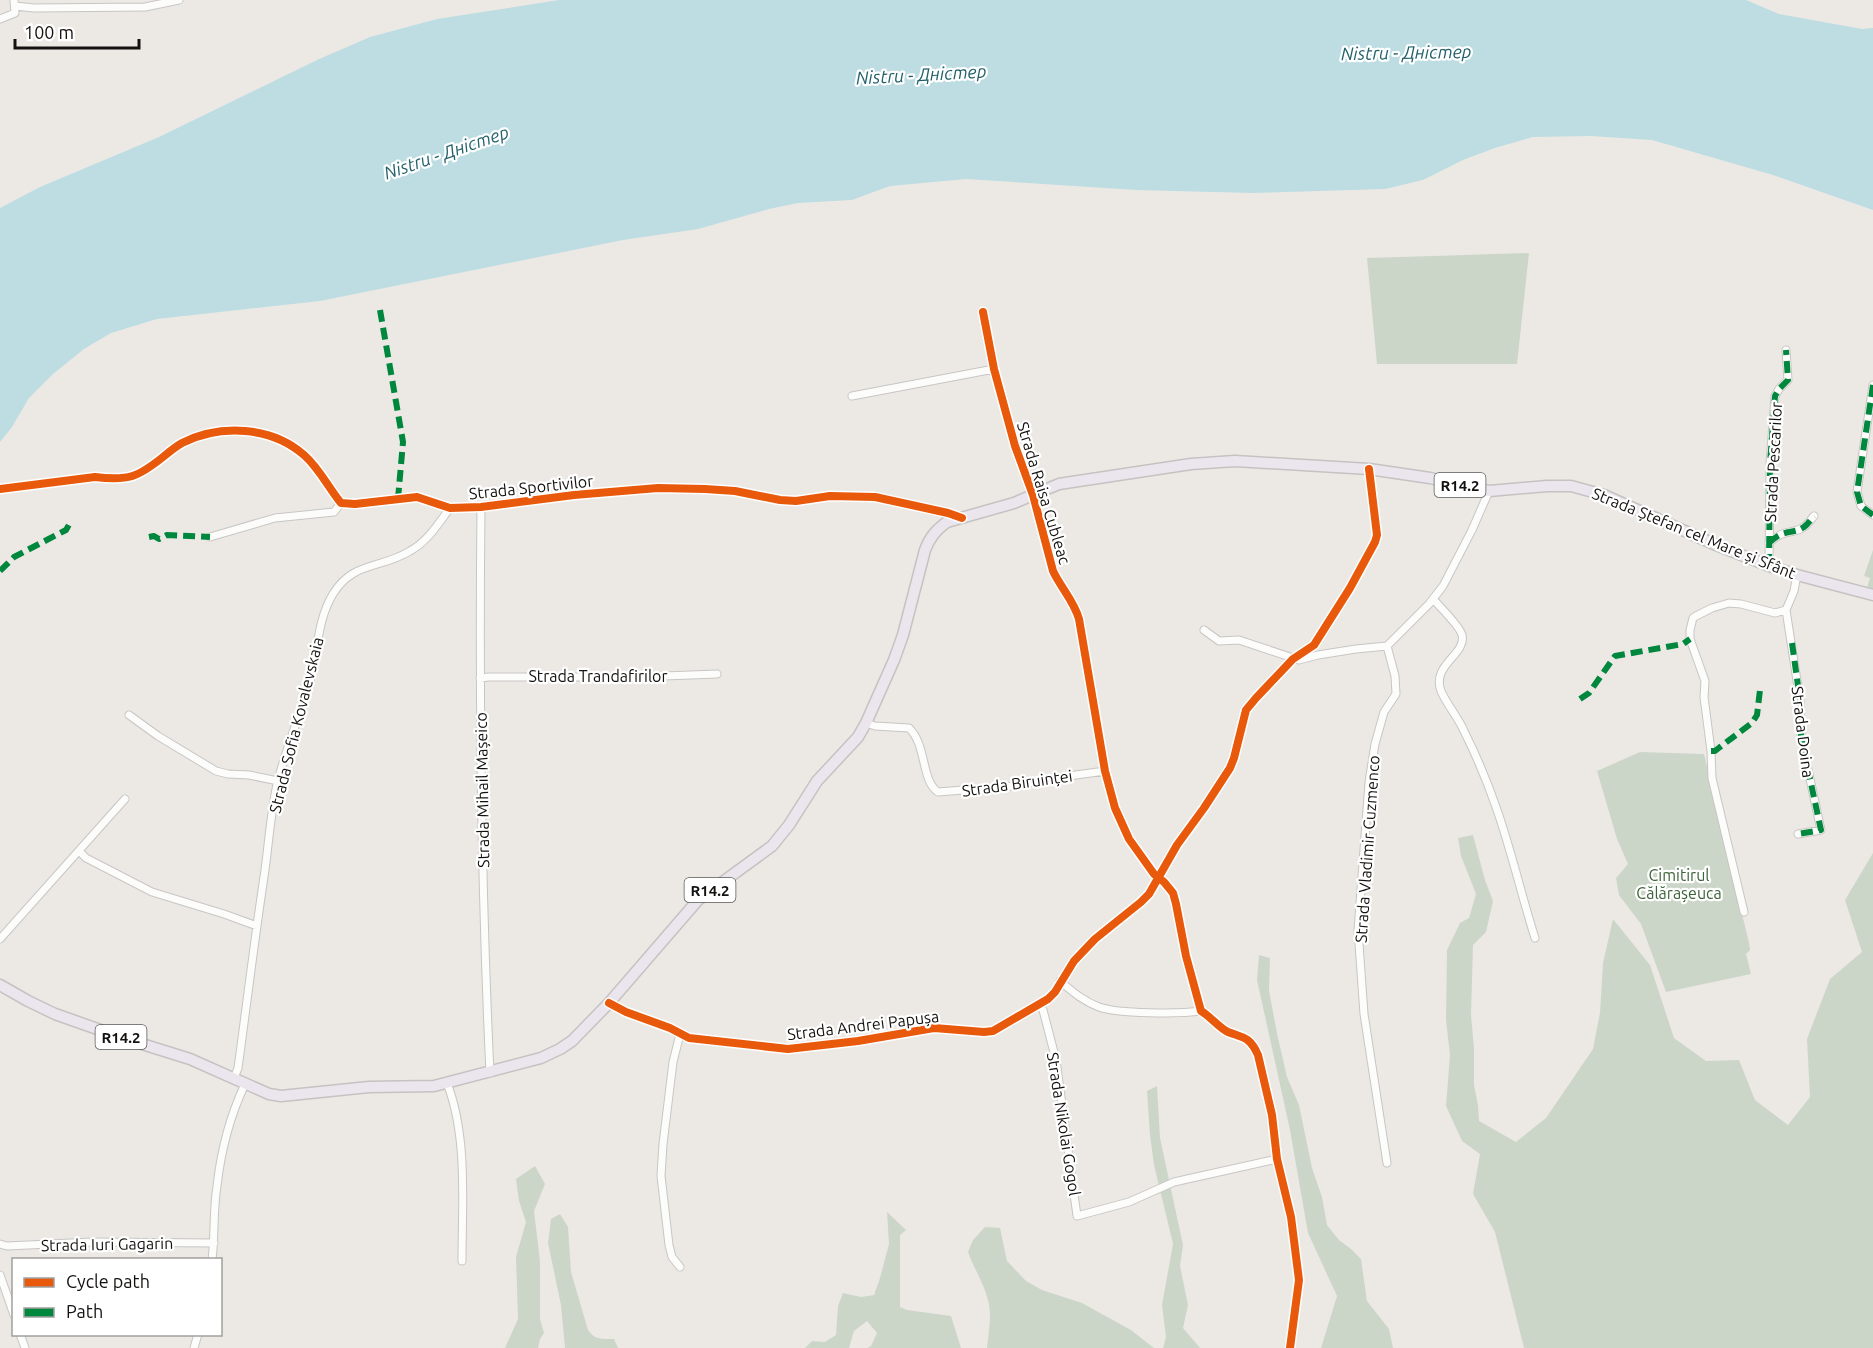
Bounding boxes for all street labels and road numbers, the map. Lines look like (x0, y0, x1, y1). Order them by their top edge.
street label: Strada Pescarilor (1761, 401, 1785, 523)
street label: Strada Raisa Cubleac (1014, 420, 1074, 567)
street label: Strada Sportivilor (468, 472, 594, 502)
road number: R14.2 (1434, 473, 1486, 497)
street label: Strada Ștefan cel Mare și Sfânt (1590, 484, 1799, 582)
street label: Strada Sofia Kovalevskaia (265, 635, 327, 815)
street label: Strada Trandafirilor (528, 667, 668, 685)
street label: Strada Doina (1788, 685, 1818, 779)
street label: Strada Mihail Mașeico (472, 712, 492, 868)
street label: Strada Vladimir Cuzmenco (1351, 755, 1383, 943)
street label: Strada Biruinței (961, 766, 1073, 800)
road number: R14.2 (684, 878, 736, 902)
street label: Strada Andrei Papușa (786, 1007, 940, 1043)
road number: R14.2 (96, 1025, 146, 1049)
street label: Strada Nikolai Gogol (1044, 1051, 1084, 1197)
street label: Strada Iuri Gagarin (41, 1234, 173, 1254)

